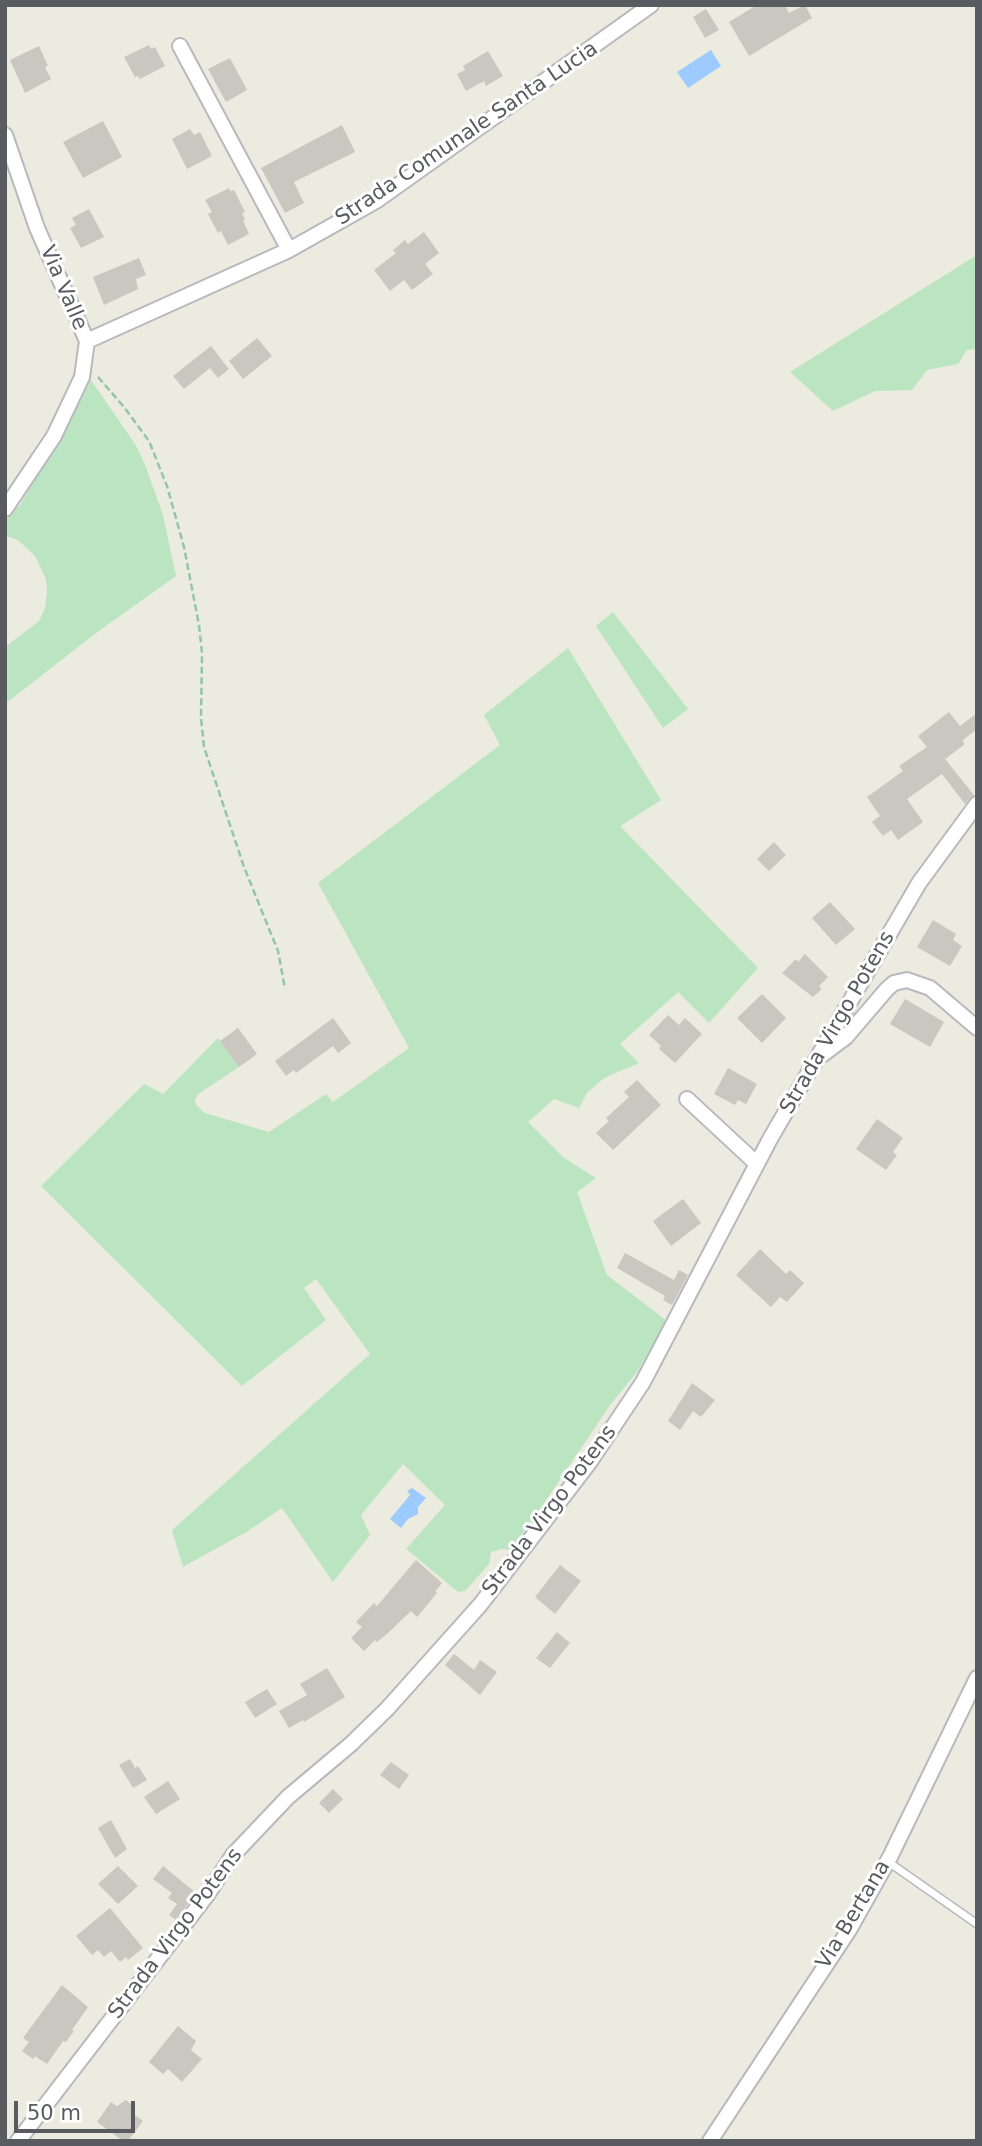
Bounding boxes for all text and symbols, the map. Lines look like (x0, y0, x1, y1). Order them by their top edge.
street label: Strada Comunale Santa Lucia (331, 37, 603, 231)
street label: Via Valle (34, 242, 92, 334)
street label: Strada Virgo Potens (775, 927, 901, 1119)
street label: Strada Virgo Potens (478, 1421, 622, 1601)
street label: Strada Virgo Potens (104, 1844, 248, 2024)
street label: Via Bertana (812, 1856, 896, 1974)
scale bar (18, 2086, 138, 2130)
text: 50 m (27, 2101, 81, 2125)

